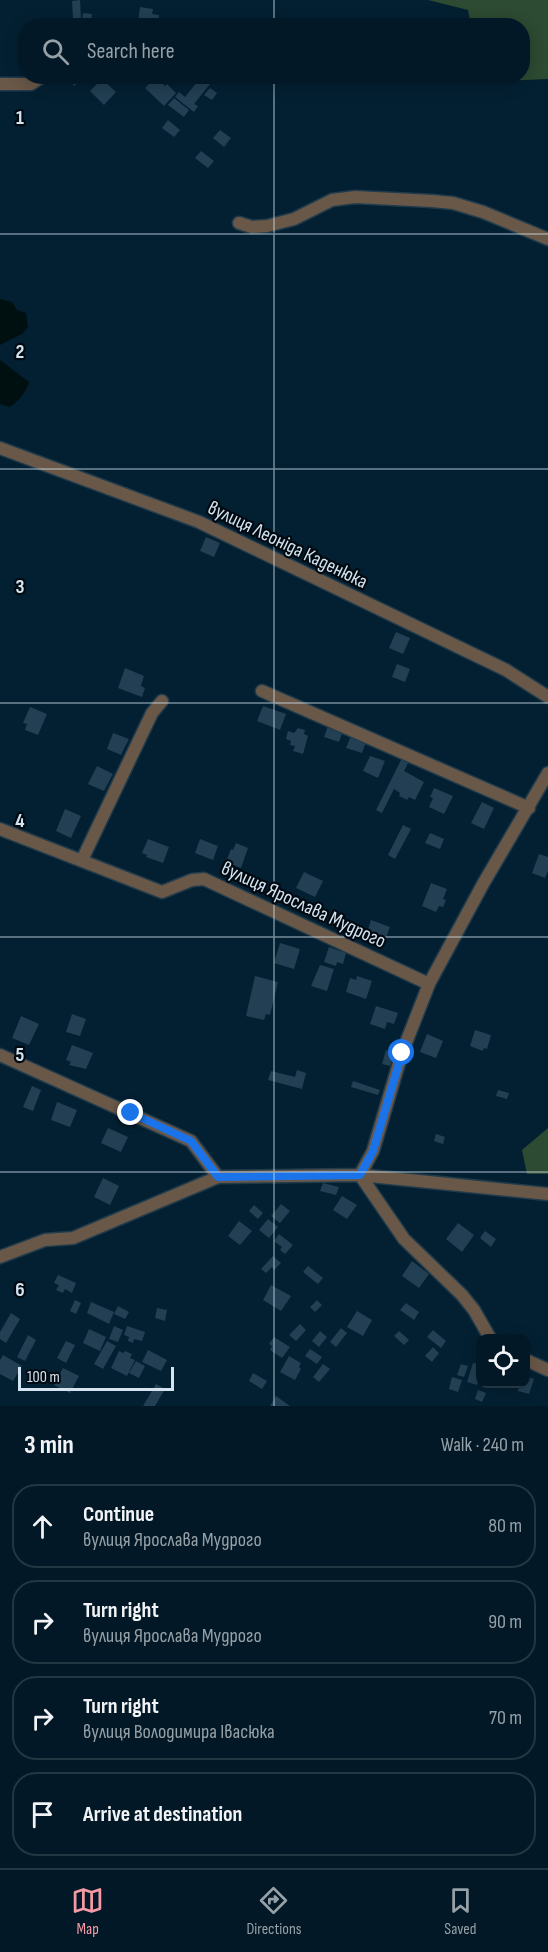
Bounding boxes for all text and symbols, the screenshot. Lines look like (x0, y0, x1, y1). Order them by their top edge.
search box (18, 18, 530, 84)
icon: search (39, 35, 72, 68)
text: Search here (87, 38, 174, 65)
text: 1 (16, 106, 24, 130)
text: 2 (16, 340, 24, 364)
street label: вулиця Леоніда Каденюка (204, 496, 371, 594)
text: 3 (16, 575, 25, 599)
text: 4 (15, 809, 25, 833)
street label: вулиця Ярослава Мудрого (218, 856, 390, 954)
route start (388, 1039, 414, 1065)
text: 5 (16, 1043, 25, 1067)
route end (117, 1099, 143, 1125)
text: 6 (15, 1278, 25, 1302)
map controls (476, 1334, 530, 1388)
button: locate (476, 1334, 530, 1388)
scale bar (18, 1364, 174, 1392)
text: 100 m (27, 1368, 60, 1387)
text: 3 min (24, 1430, 74, 1461)
text: Walk · 240 m (441, 1433, 524, 1457)
text: Continue (83, 1501, 154, 1528)
icon: ahead (26, 1510, 59, 1543)
text: 80 m (488, 1514, 522, 1538)
text: вулиця Ярослава Мудрого (83, 1528, 262, 1552)
text: Turn right (83, 1597, 159, 1624)
icon: right (26, 1606, 59, 1639)
text: 90 m (488, 1610, 522, 1634)
text: вулиця Ярослава Мудрого (83, 1624, 262, 1648)
text: Turn right (83, 1693, 159, 1720)
icon: right (26, 1702, 59, 1735)
text: 70 m (489, 1706, 522, 1730)
text: вулиця Володимира Івасюка (83, 1720, 275, 1744)
icon: arrive (26, 1798, 59, 1831)
text: Arrive at destination (83, 1801, 242, 1828)
tab: Map (71, 1884, 104, 1939)
tab: Directions (246, 1884, 302, 1939)
tab: Saved (444, 1884, 477, 1939)

